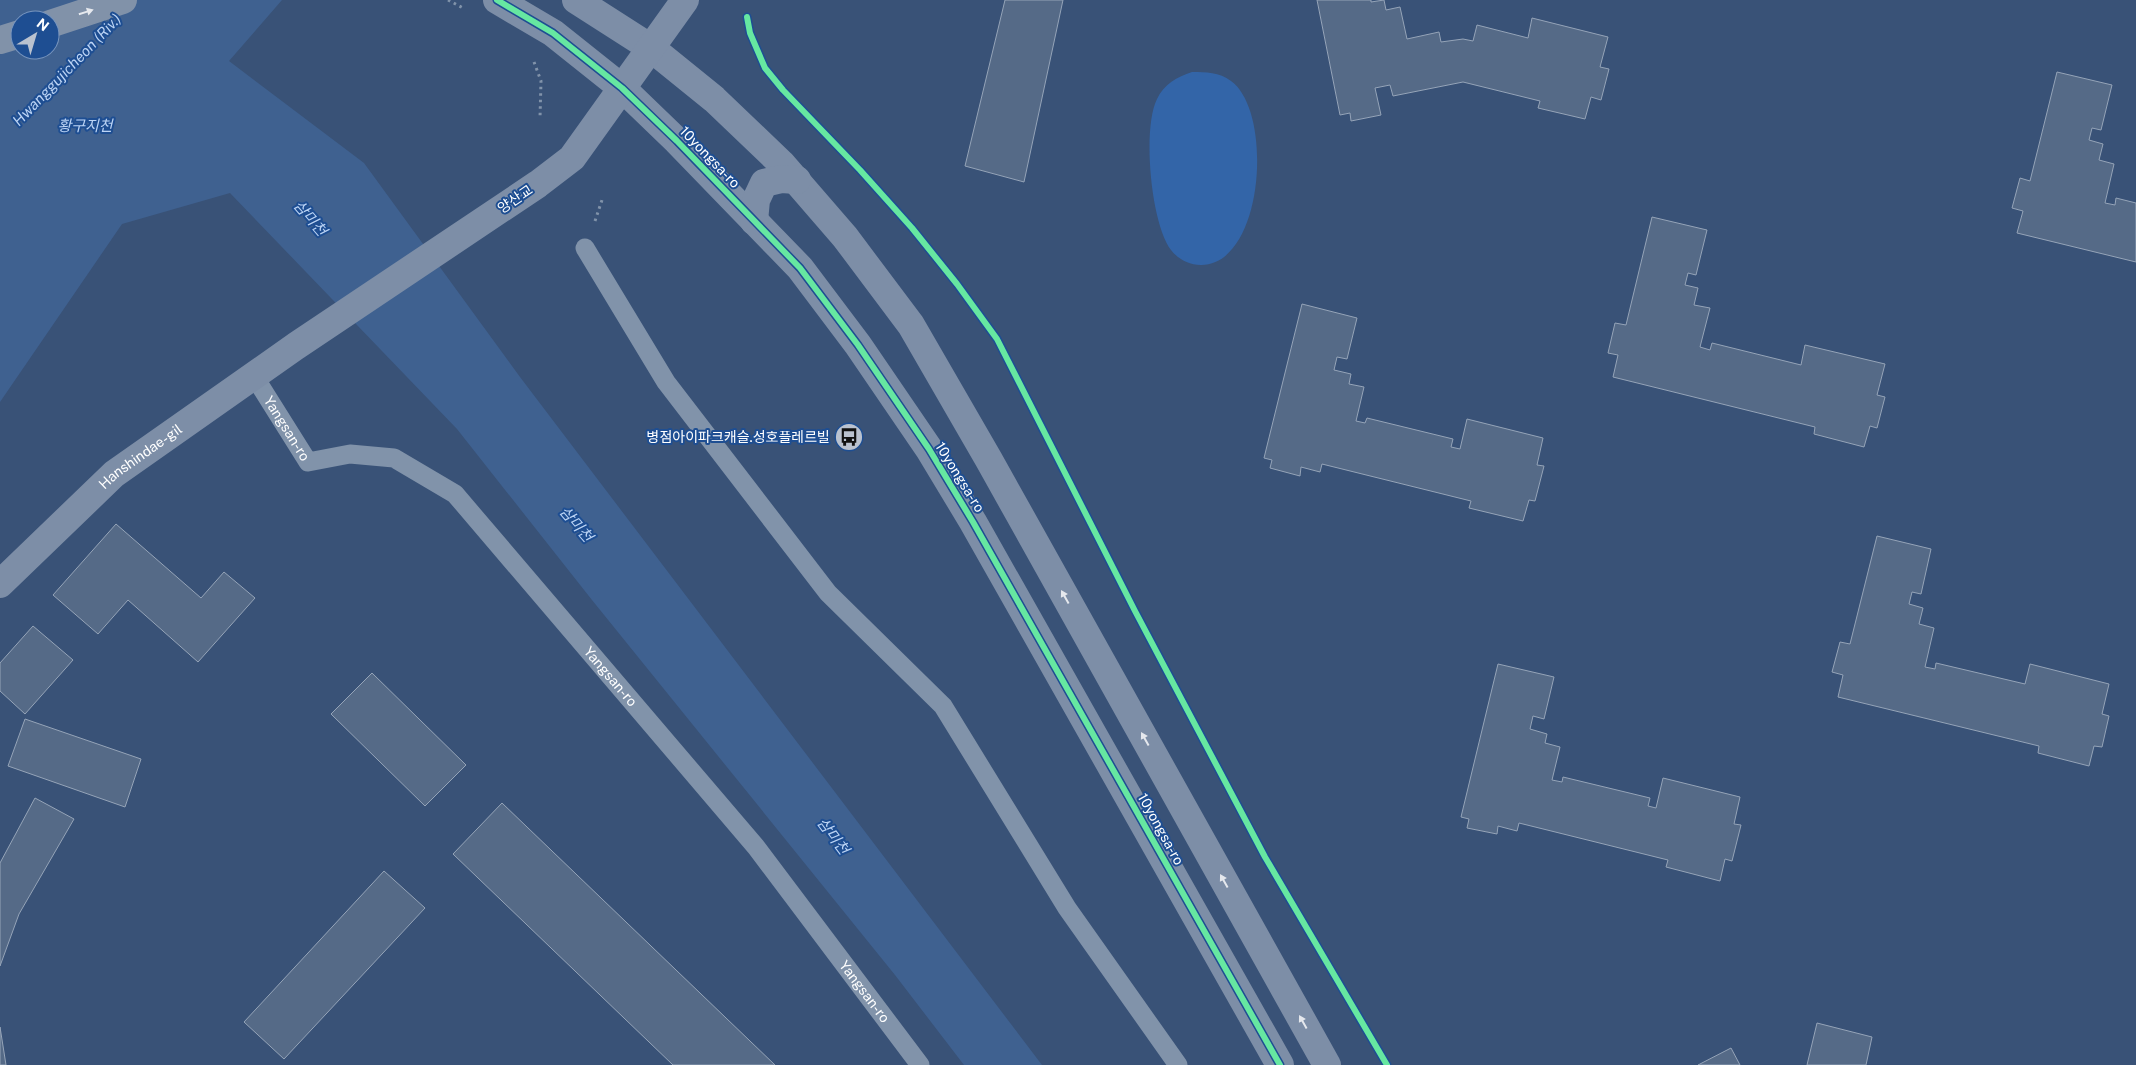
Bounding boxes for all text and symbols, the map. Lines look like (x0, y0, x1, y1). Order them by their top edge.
one-way arrow (79, 8, 94, 15)
water label: Hwanggujicheon (Riv.) (9, 10, 124, 129)
north arrow (10, 10, 60, 60)
text: N (34, 15, 52, 34)
water label: 황구지천 (57, 117, 115, 134)
street label: 10yongsa-ro (677, 123, 743, 191)
street label: 양산교 (495, 181, 536, 216)
water label: 삼미천 (290, 196, 332, 241)
street label: Yangsan-ro (261, 393, 313, 464)
street label: Hanshindae-gil (95, 421, 185, 492)
bus stop icon: 병점아이파크캐슬.성호플레르빌 (834, 422, 864, 452)
place label: 병점아이파크캐슬.성호플레르빌 (647, 429, 830, 445)
street label: 10yongsa-ro (932, 439, 988, 515)
water label: 삼미천 (556, 502, 598, 547)
one-way arrow (1061, 590, 1070, 603)
street label: Yangsan-ro (581, 643, 640, 710)
one-way arrow (1140, 732, 1149, 745)
street label: 10yongsa-ro (1135, 790, 1187, 868)
water label: 삼미천 (814, 814, 854, 859)
one-way arrow (1219, 874, 1228, 887)
street label: Yangsan-ro (836, 957, 893, 1026)
one-way arrow (1299, 1015, 1307, 1030)

